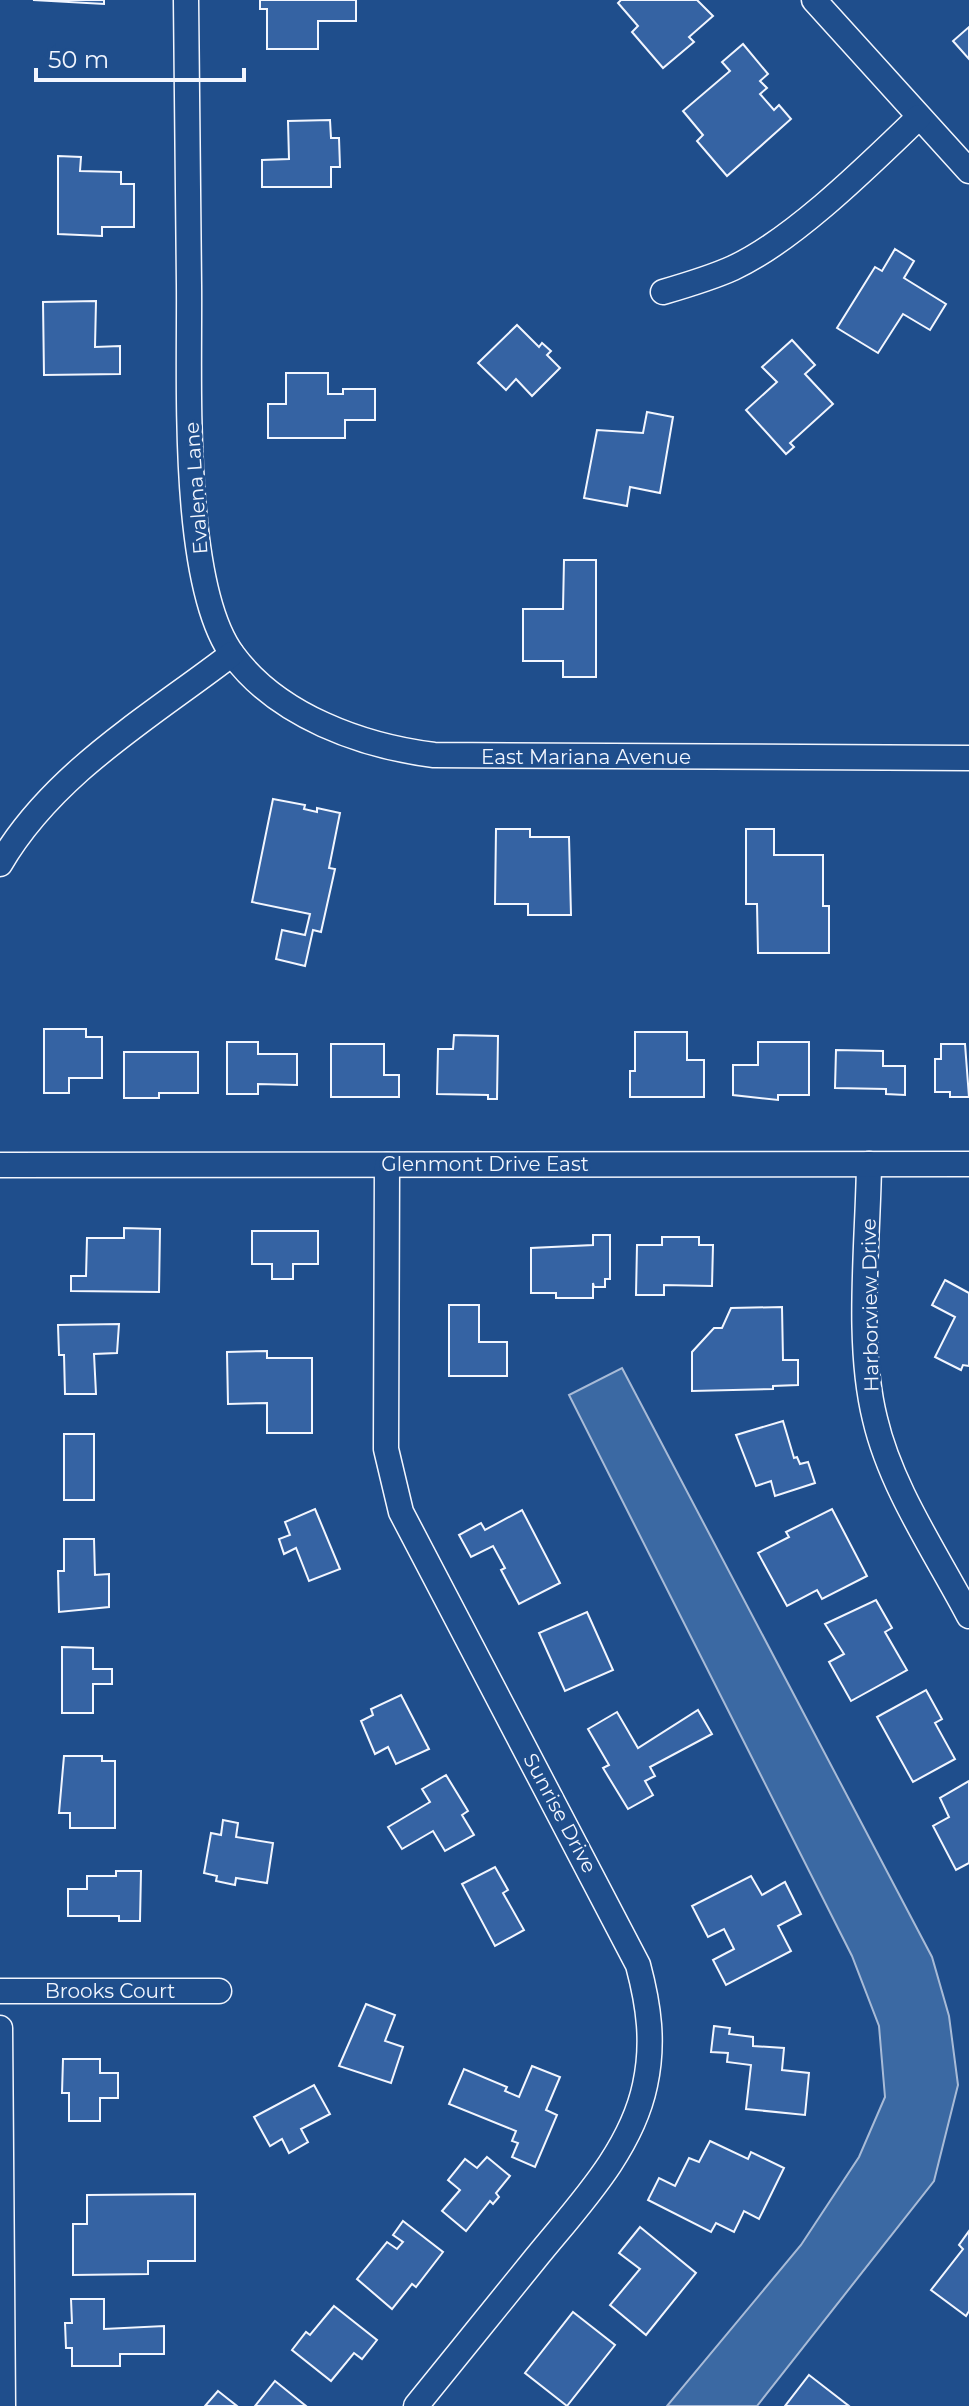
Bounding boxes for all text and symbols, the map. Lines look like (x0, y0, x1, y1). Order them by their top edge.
scale bar (36, 32, 244, 82)
text: 50 m (48, 45, 109, 74)
street label: Evalena Lane (179, 421, 213, 555)
street label: East Mariana Avenue (481, 745, 691, 769)
street label: Glenmont Drive East (381, 1152, 589, 1176)
street label: Harborview Drive (856, 1218, 884, 1392)
street label: Sunrise Drive (518, 1749, 602, 1877)
street label: Brooks Court (45, 1979, 175, 2003)

